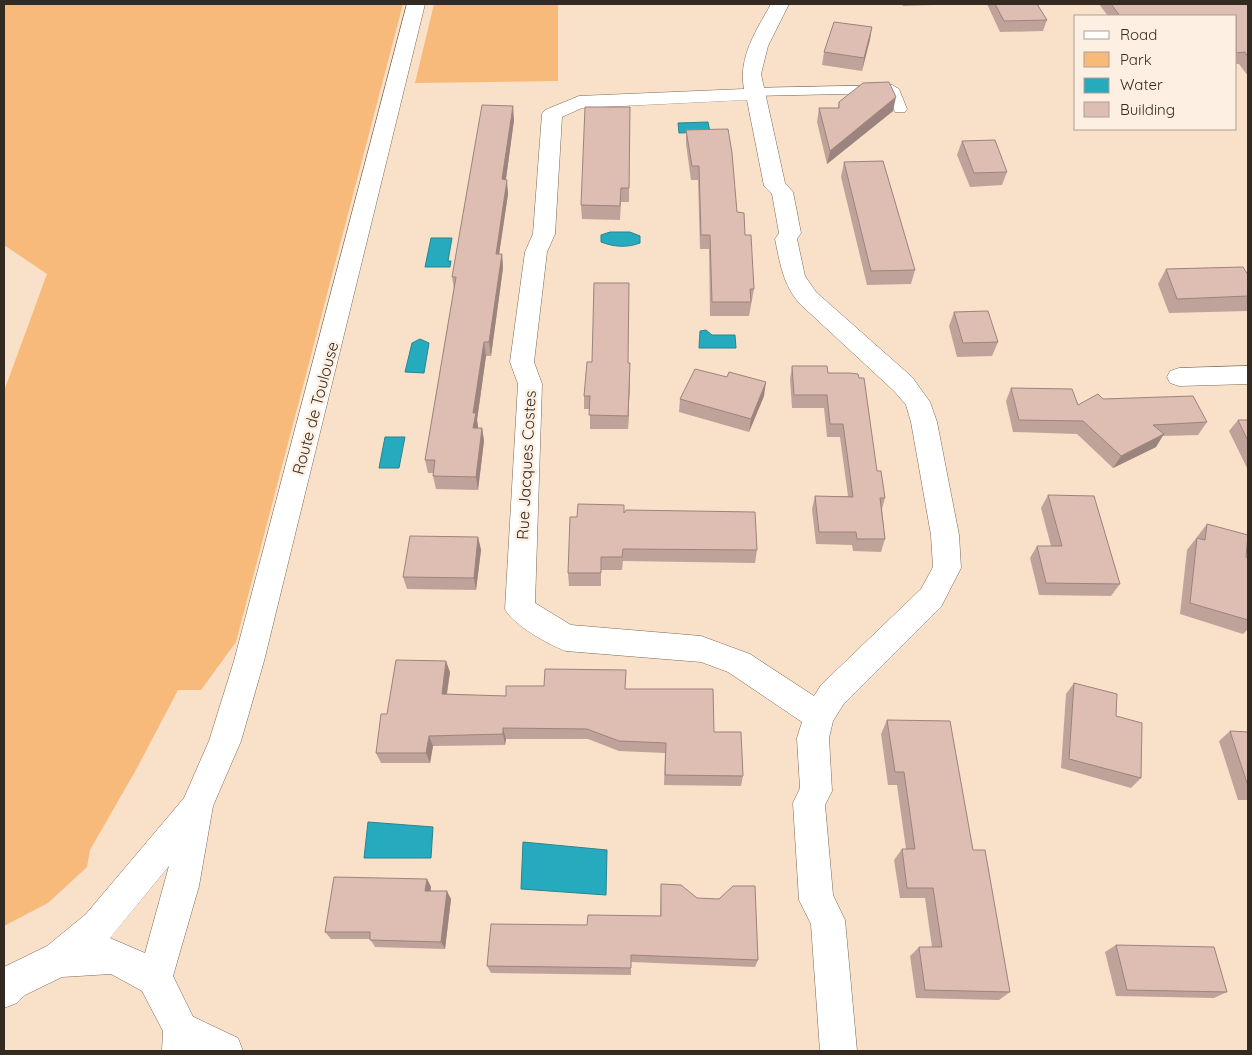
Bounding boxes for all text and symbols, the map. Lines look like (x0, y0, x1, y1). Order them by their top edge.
legend (1074, 15, 1237, 130)
text: Road (1120, 25, 1157, 44)
text: Park (1120, 50, 1152, 69)
text: Water (1120, 75, 1163, 94)
text: Building (1120, 100, 1175, 119)
street label: Route de Toulouse (288, 339, 342, 477)
street label: Rue Jacques Costes (512, 390, 540, 540)

